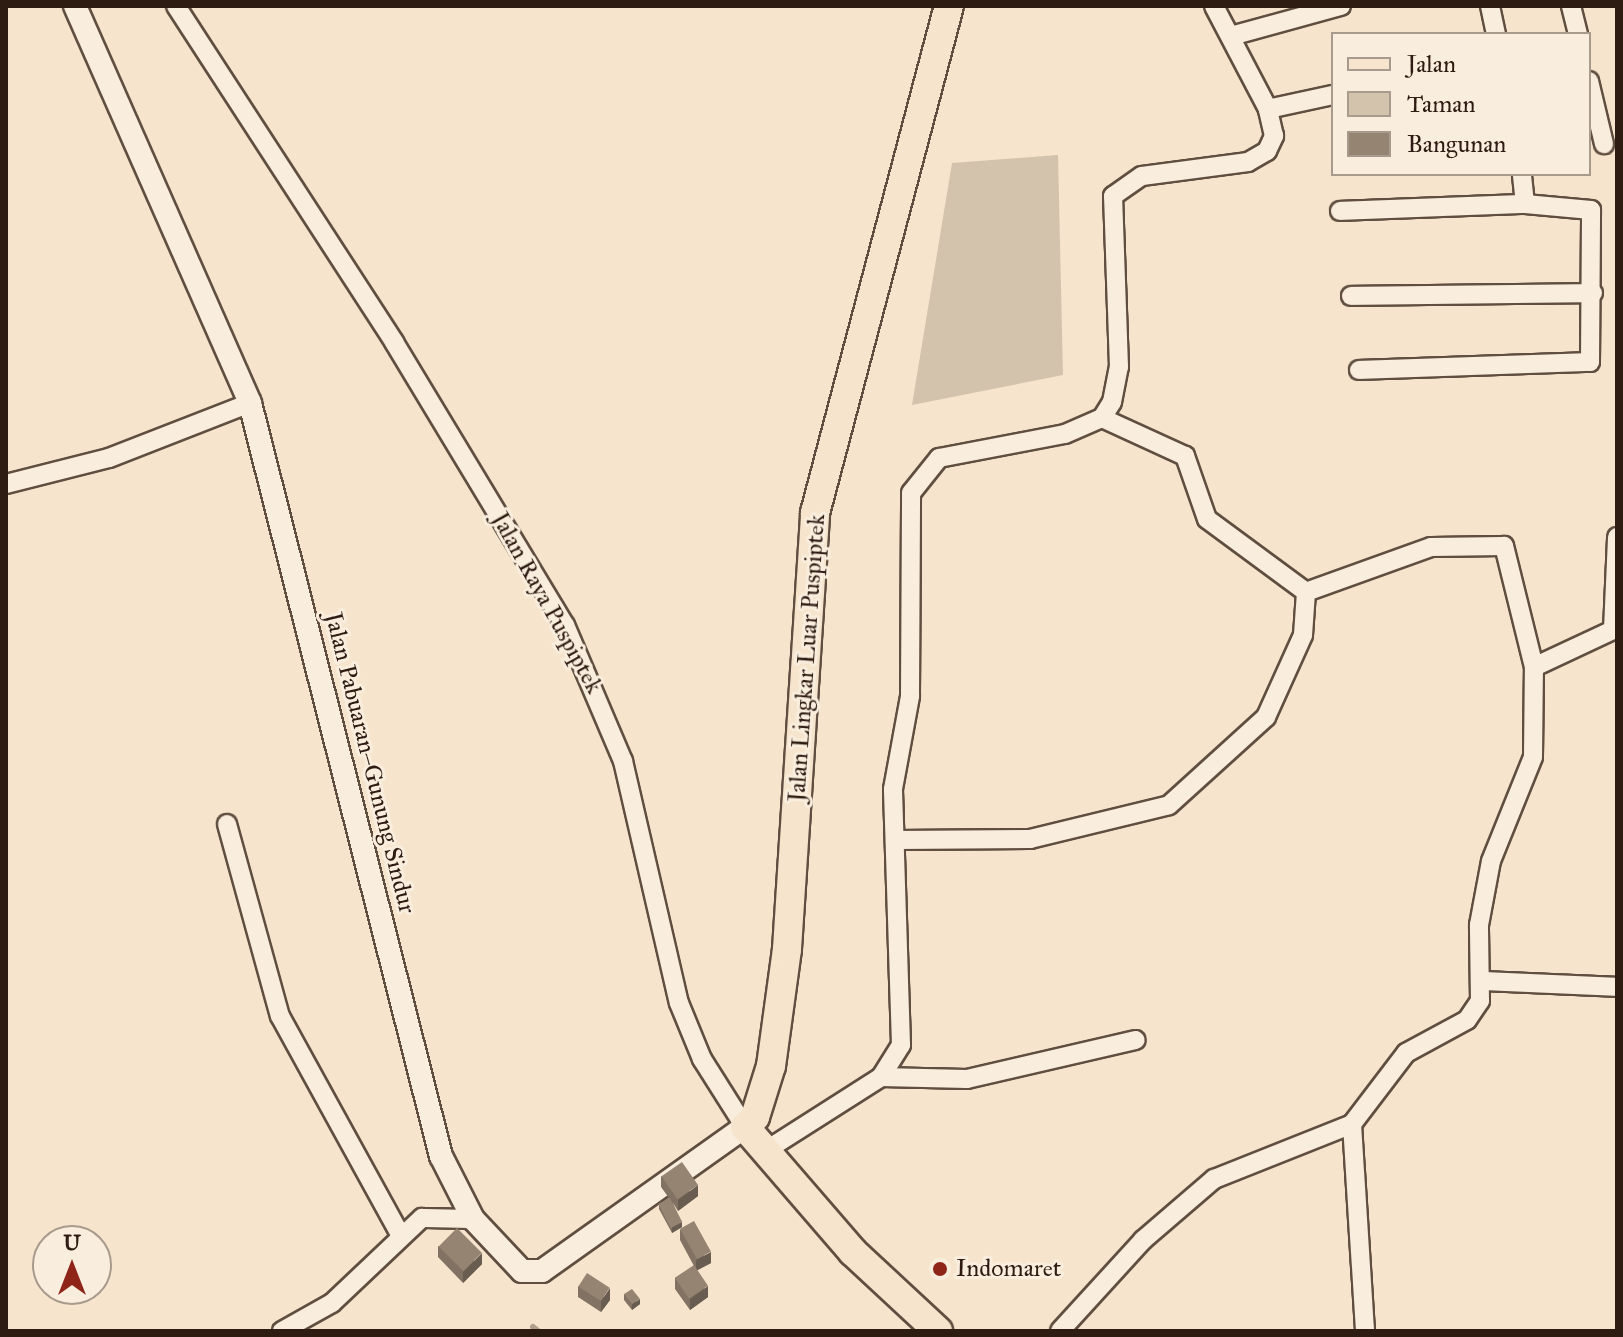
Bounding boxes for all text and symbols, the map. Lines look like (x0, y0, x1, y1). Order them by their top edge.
legend (1331, 32, 1591, 176)
text: Jalan (1407, 49, 1456, 79)
text: Taman (1407, 89, 1475, 119)
text: Bangunan (1407, 129, 1506, 159)
street label: Jalan Raya Puspiptek (485, 507, 609, 699)
street label: Jalan Lingkar Luar Puspiptek (783, 513, 831, 803)
street label: Jalan Pabuaran–Gunung Sindur (319, 610, 421, 916)
north arrow (32, 1225, 112, 1305)
text: U (63, 1229, 81, 1256)
place label: Indomaret (956, 1255, 1061, 1283)
marker: Indomaret (931, 1260, 949, 1278)

